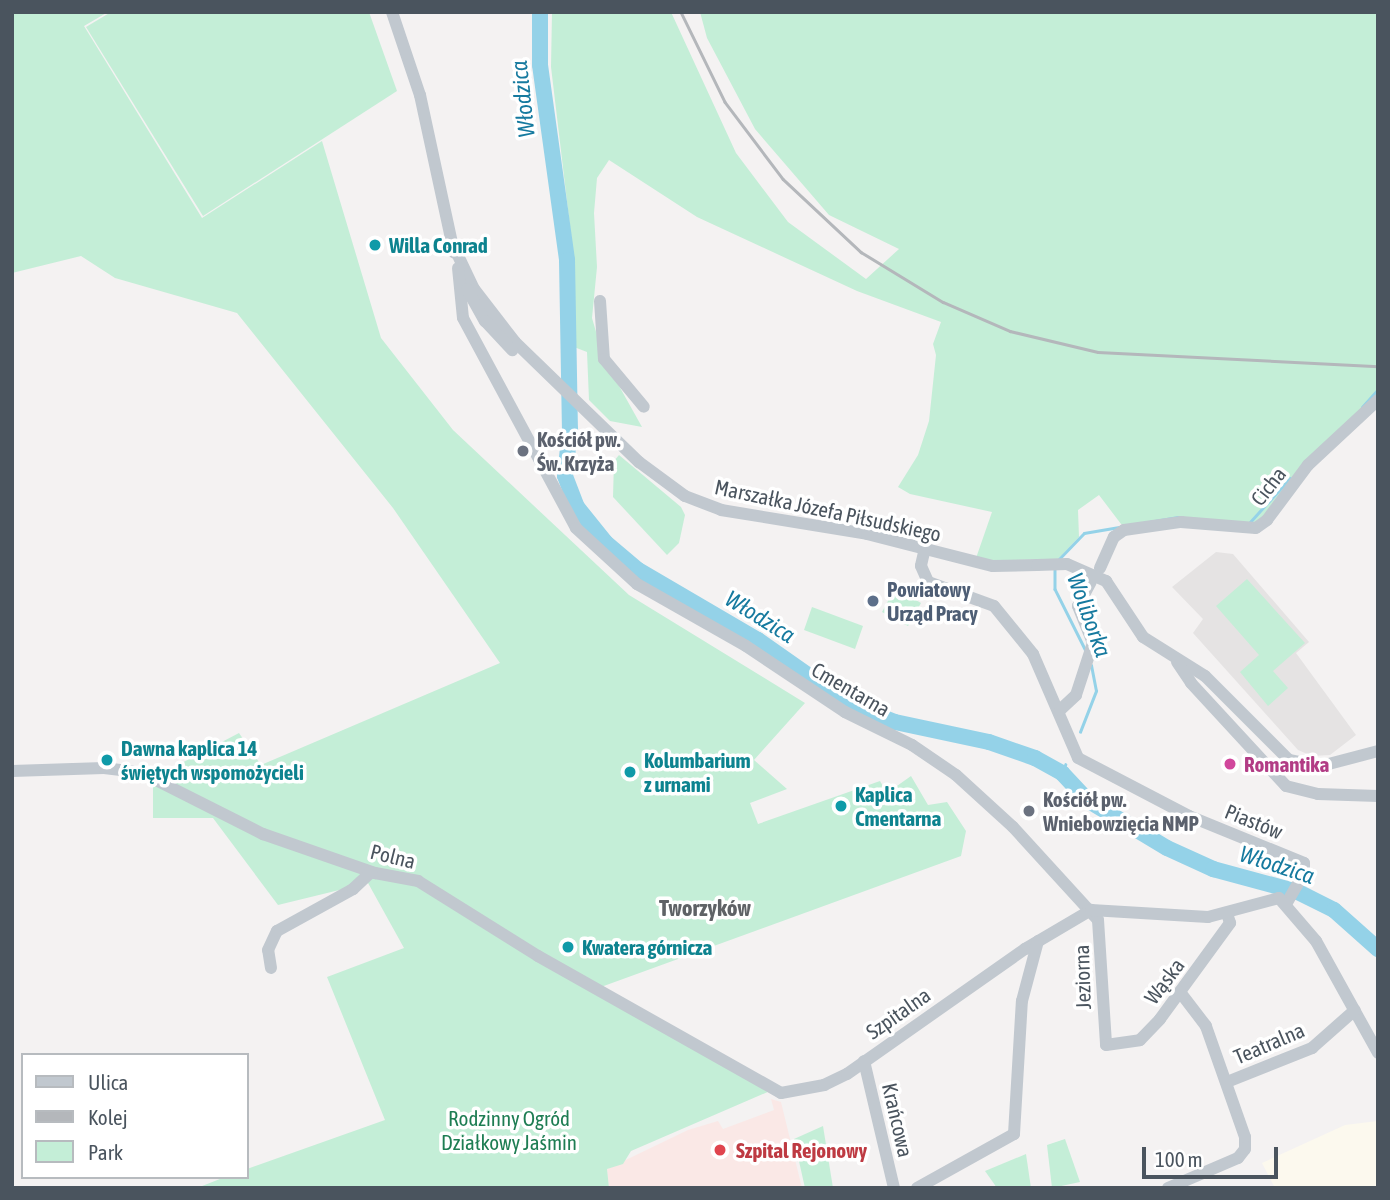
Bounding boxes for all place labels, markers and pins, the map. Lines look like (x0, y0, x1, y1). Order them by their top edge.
place label: Willa Conrad (389, 232, 488, 258)
marker: Willa Conrad (367, 237, 383, 253)
place label: Kościół pw. Św. Krzyża (537, 426, 620, 476)
marker: Kościół pw. Św. Krzyża (515, 443, 531, 459)
place label: Powiatowy Urząd Pracy (887, 576, 978, 626)
marker: Powiatowy Urząd Pracy (865, 593, 881, 609)
place label: Dawna kaplica 14 świętych wspomożycieli (121, 735, 304, 785)
place label: Kolumbarium z urnami (644, 747, 751, 797)
place label: Romantika (1244, 751, 1329, 777)
marker: Dawna kaplica 14 świętych wspomożycieli (99, 752, 115, 768)
marker: Romantika (1222, 756, 1238, 772)
marker: Kolumbarium z urnami (622, 764, 638, 780)
place label: Kaplica Cmentarna (855, 781, 941, 831)
place label: Kościół pw. Wniebowzięcia NMP (1043, 786, 1199, 836)
marker: Kaplica Cmentarna (833, 798, 849, 814)
marker: Kościół pw. Wniebowzięcia NMP (1021, 803, 1037, 819)
place label: Kwatera górnicza (582, 934, 712, 960)
marker: Kwatera górnicza (560, 939, 576, 955)
place label: Szpital Rejonowy (736, 1137, 867, 1163)
marker: Szpital Rejonowy (710, 1140, 730, 1160)

